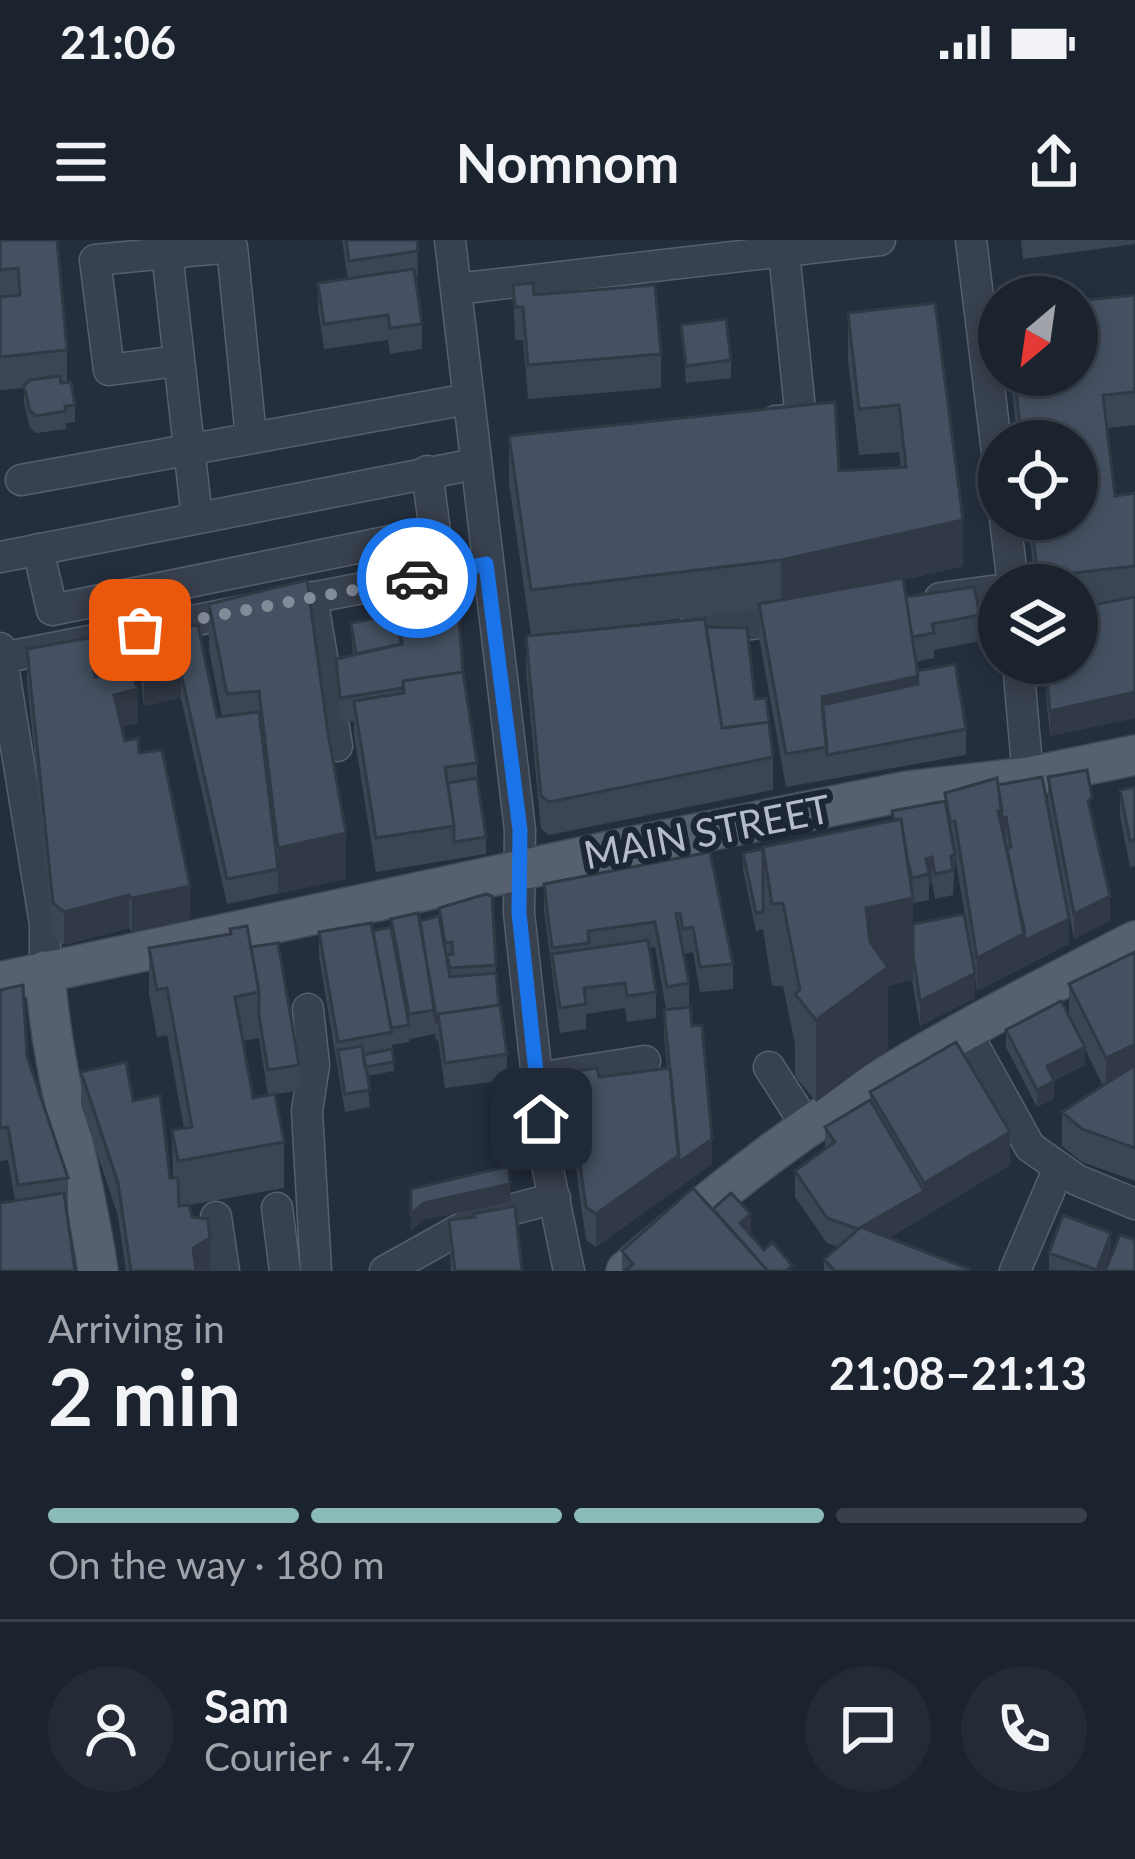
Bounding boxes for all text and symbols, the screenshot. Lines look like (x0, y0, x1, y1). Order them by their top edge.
text: 21:06 (60, 15, 176, 69)
icon: menu (48, 129, 114, 195)
icon: share (1021, 129, 1087, 195)
text: Nomnom (456, 130, 679, 195)
north arrow (978, 276, 1098, 396)
map controls (978, 276, 1098, 684)
button: locate (978, 420, 1098, 540)
courier (357, 518, 477, 638)
icon: car (384, 545, 450, 611)
button: layers (978, 564, 1098, 684)
pin (89, 579, 191, 681)
icon: bag (107, 597, 173, 663)
street label: MAIN STREET (580, 785, 834, 877)
pin (490, 1068, 592, 1170)
icon: home (508, 1086, 574, 1152)
text: Arriving in (48, 1305, 225, 1351)
text: 21:08–21:13 (829, 1346, 1087, 1400)
text: 2 min (48, 1349, 241, 1443)
text: On the way · 180 m (48, 1541, 385, 1587)
button: person (48, 1666, 174, 1792)
button: chat (805, 1666, 931, 1792)
button: phone (961, 1666, 1087, 1792)
text: Sam (204, 1679, 289, 1733)
text: Courier · 4.7 (204, 1733, 416, 1779)

